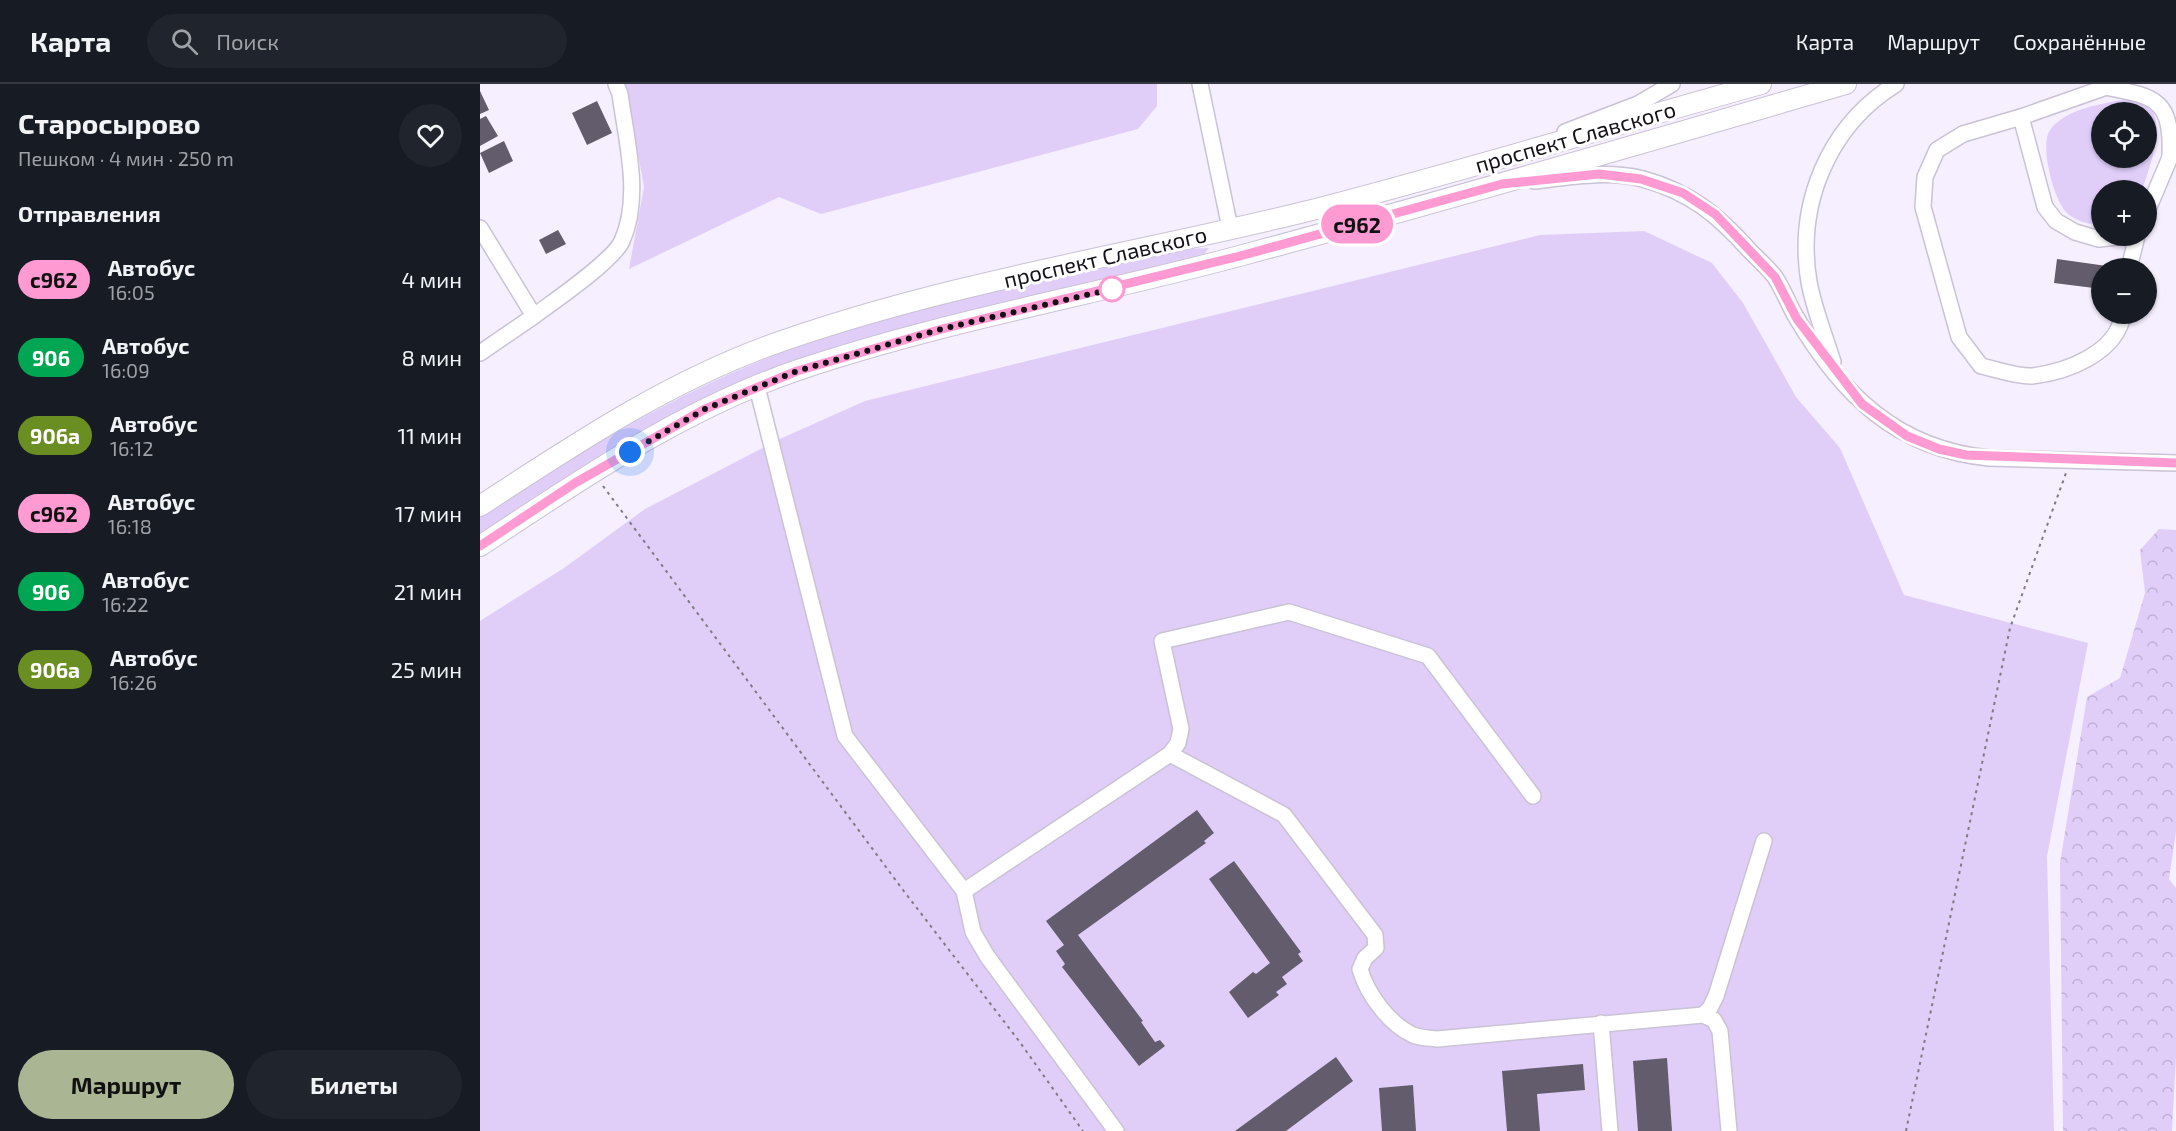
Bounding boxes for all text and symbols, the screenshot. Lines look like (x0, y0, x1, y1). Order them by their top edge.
search box (147, 14, 567, 68)
text: Карта (30, 24, 111, 58)
icon: search (168, 25, 201, 58)
text: Поиск (216, 28, 279, 54)
text: Карта (1796, 29, 1854, 54)
text: Маршрут (1887, 29, 1980, 54)
text: Сохранённые (2013, 29, 2146, 54)
street label: проспект Славского (1472, 95, 1678, 177)
map controls (2091, 102, 2157, 324)
button: locate (2091, 102, 2157, 168)
button: heart (399, 104, 462, 167)
text: Старосырово (18, 106, 201, 140)
text: Пешком · 4 мин · 250 m (18, 146, 234, 170)
button: + (2091, 180, 2157, 246)
text: Отправления (18, 200, 161, 226)
line badge: с962 (1315, 204, 1399, 244)
text: с962 (1333, 212, 1381, 237)
street label: проспект Славского (1001, 220, 1209, 292)
text: Автобус (108, 254, 195, 280)
button: − (2091, 258, 2157, 324)
text: 4 мин (401, 266, 462, 292)
text: с962 (30, 267, 78, 292)
unlabelled marker (1099, 276, 1125, 302)
text: 16:05 (108, 280, 155, 304)
text: Автобус (102, 332, 190, 358)
text: 8 мин (402, 344, 462, 370)
text: 906 (32, 345, 70, 370)
text: 16:09 (102, 358, 150, 382)
text: Автобус (110, 410, 198, 436)
text: 11 мин (397, 422, 462, 448)
text: 906а (30, 423, 80, 448)
text: 16:12 (110, 436, 153, 460)
your location (615, 437, 645, 467)
text: Автобус (108, 488, 195, 514)
text: 17 мин (395, 500, 462, 526)
text: с962 (30, 501, 78, 526)
text: 16:18 (108, 514, 152, 538)
text: Автобус (102, 566, 190, 592)
text: 21 мин (394, 578, 462, 604)
text: 906 (32, 579, 70, 604)
text: 16:22 (102, 592, 149, 616)
text: Автобус (110, 644, 198, 670)
text: 25 мин (391, 656, 462, 682)
text: 906а (30, 657, 80, 682)
text: 16:26 (110, 670, 157, 694)
button: Маршрут (18, 1050, 234, 1119)
button: Билеты (246, 1050, 462, 1119)

